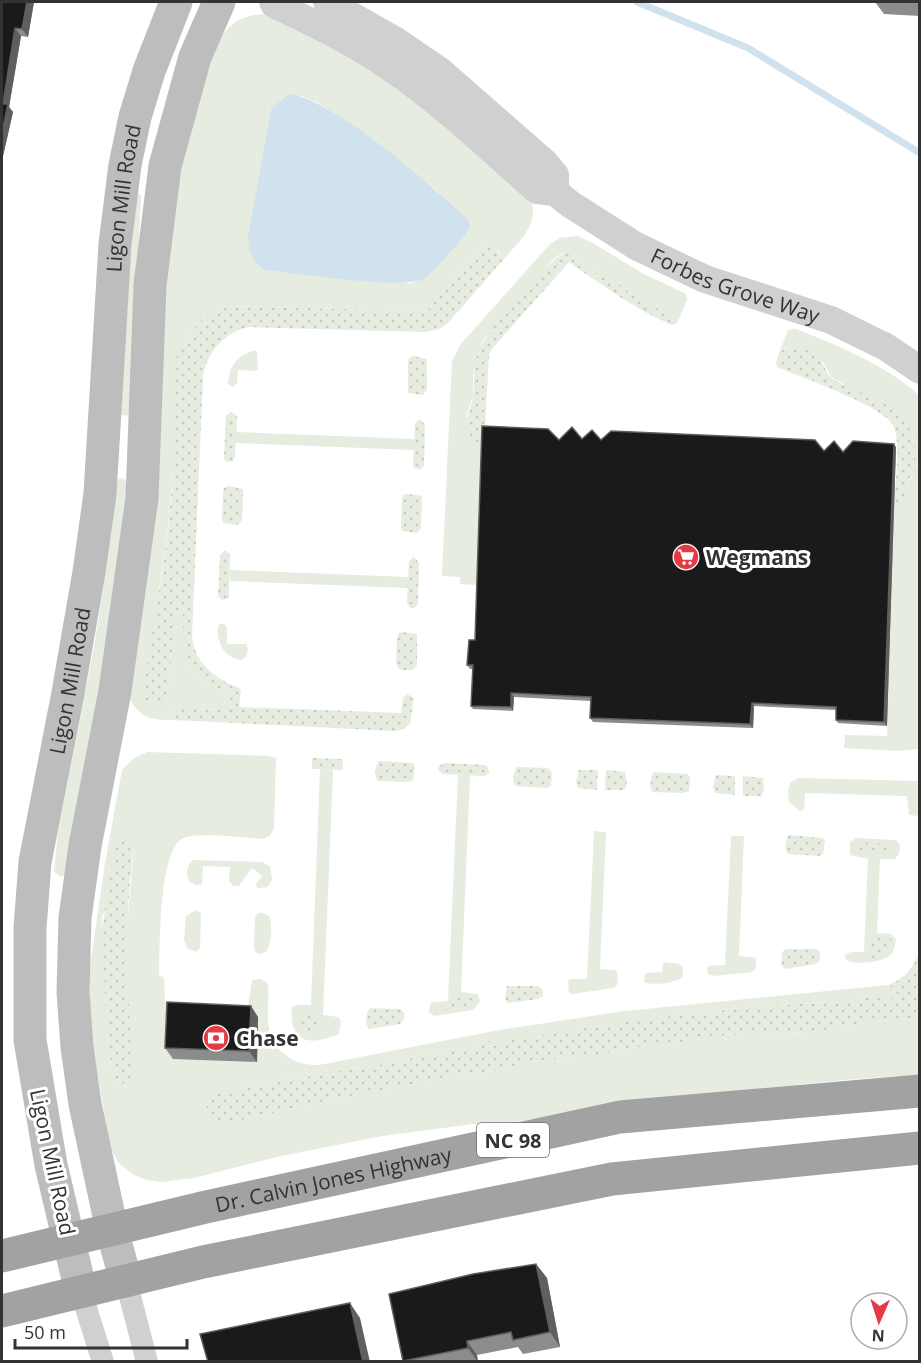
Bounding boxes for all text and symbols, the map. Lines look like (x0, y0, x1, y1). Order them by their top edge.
street label: Ligon Mill Road (99, 122, 147, 273)
street label: Forbes Grove Way (646, 241, 824, 330)
supermarket icon: Wegmans (671, 542, 701, 572)
place label: Wegmans (706, 543, 808, 571)
street label: Ligon Mill Road (42, 605, 97, 757)
bank icon: Chase (201, 1023, 231, 1053)
place label: Chase (236, 1024, 299, 1052)
street label: Ligon Mill Road (24, 1086, 82, 1238)
road number: NC 98 (477, 1123, 549, 1157)
street label: Dr. Calvin Jones Highway (212, 1140, 455, 1219)
north arrow (849, 1291, 909, 1351)
scale bar (15, 1312, 188, 1350)
text: 50 m (24, 1320, 66, 1344)
text: N (871, 1325, 885, 1347)

